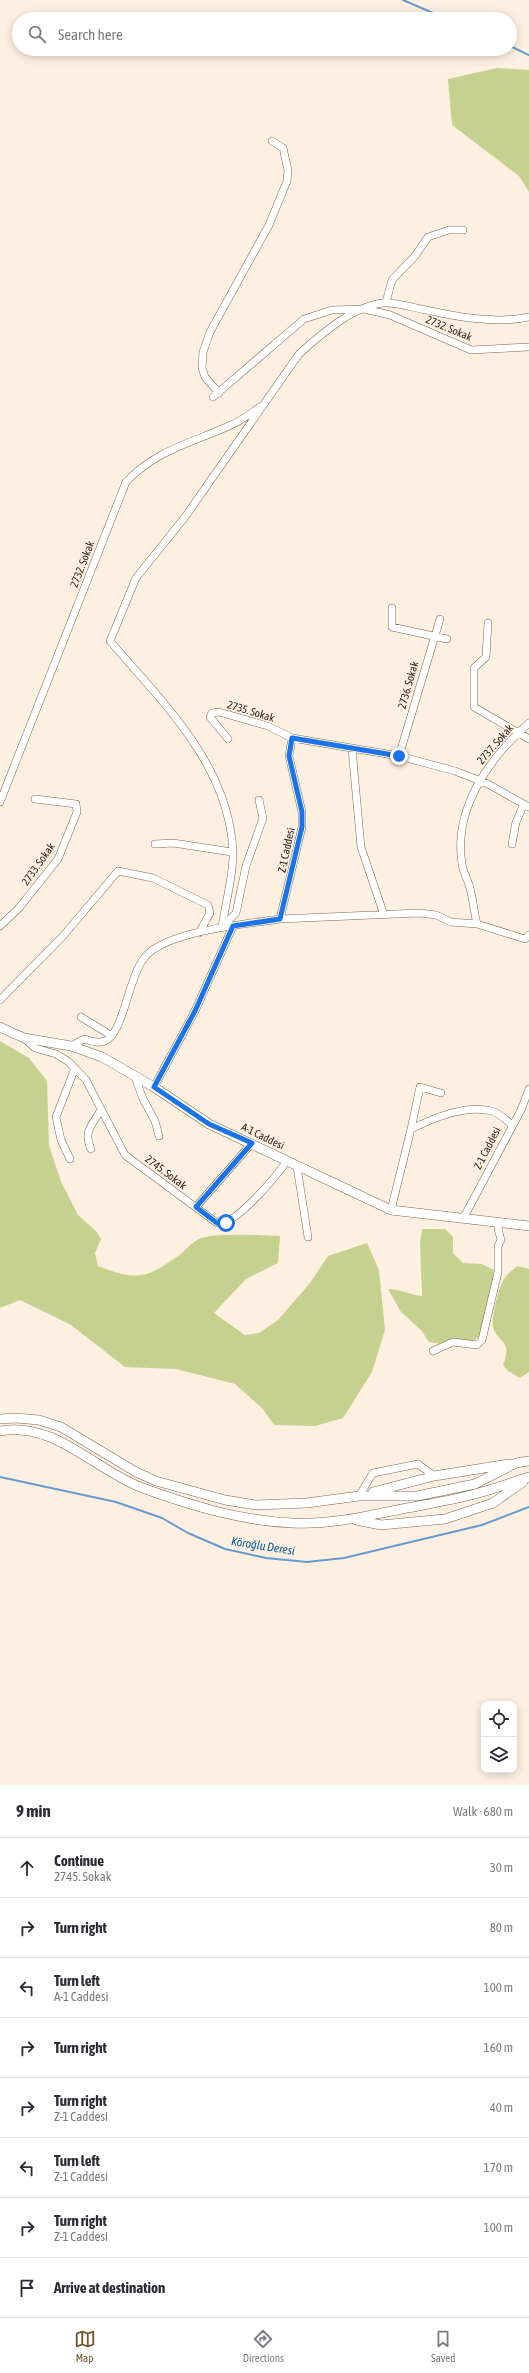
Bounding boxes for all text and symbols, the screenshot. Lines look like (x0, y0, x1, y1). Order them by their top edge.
search box (12, 12, 517, 56)
icon: search (26, 23, 48, 45)
text: Search here (58, 26, 123, 43)
street label: 2732. Sokak (424, 313, 474, 343)
street label: 2732. Sokak (68, 539, 96, 589)
street label: 2736. Sokak (396, 660, 421, 710)
street label: 2735. Sokak (226, 698, 276, 724)
street label: 2737. Sokak (474, 722, 516, 766)
route end (390, 747, 408, 765)
street label: Z-1 Caddesi (275, 826, 297, 874)
street label: 2733. Sokak (19, 840, 57, 887)
street label: A-1 Caddesi (240, 1120, 286, 1152)
street label: Z-1 Caddesi (471, 1125, 503, 1171)
street label: 2745. Sokak (143, 1153, 189, 1192)
route start (217, 1214, 235, 1232)
water label: Köroğlu Deresi (230, 1534, 296, 1558)
map controls (481, 1701, 517, 1773)
button: locate (481, 1701, 517, 1737)
button: layers (481, 1737, 517, 1773)
text: 9 min (16, 1801, 51, 1821)
text: Walk · 680 m (453, 1804, 513, 1819)
text: Continue (54, 1852, 104, 1869)
icon: ahead (16, 1857, 38, 1879)
text: 30 m (490, 1860, 513, 1875)
text: 2745. Sokak (54, 1869, 112, 1884)
icon: right (16, 1917, 38, 1939)
text: Turn right (54, 1919, 107, 1936)
text: 80 m (490, 1920, 513, 1935)
text: Turn left (54, 1972, 100, 1989)
icon: left (16, 1977, 38, 1999)
text: 100 m (484, 1980, 513, 1995)
text: A-1 Caddesi (54, 1989, 109, 2004)
icon: right (16, 2037, 38, 2059)
text: Turn right (54, 2039, 107, 2056)
text: 160 m (484, 2040, 513, 2055)
text: Turn right (54, 2092, 107, 2109)
icon: right (16, 2097, 38, 2119)
text: 40 m (490, 2100, 513, 2115)
text: Z-1 Caddesi (54, 2109, 108, 2124)
text: Turn left (54, 2152, 100, 2169)
icon: left (16, 2157, 38, 2179)
text: 170 m (484, 2160, 513, 2175)
text: Z-1 Caddesi (54, 2169, 108, 2184)
text: Turn right (54, 2212, 107, 2229)
icon: right (16, 2217, 38, 2239)
text: 100 m (484, 2220, 513, 2235)
text: Z-1 Caddesi (54, 2229, 108, 2244)
icon: arrive (16, 2277, 38, 2299)
text: Arrive at destination (54, 2279, 165, 2296)
tab: Map (74, 2328, 96, 2364)
tab: Directions (243, 2328, 284, 2364)
tab: Saved (431, 2328, 455, 2364)

